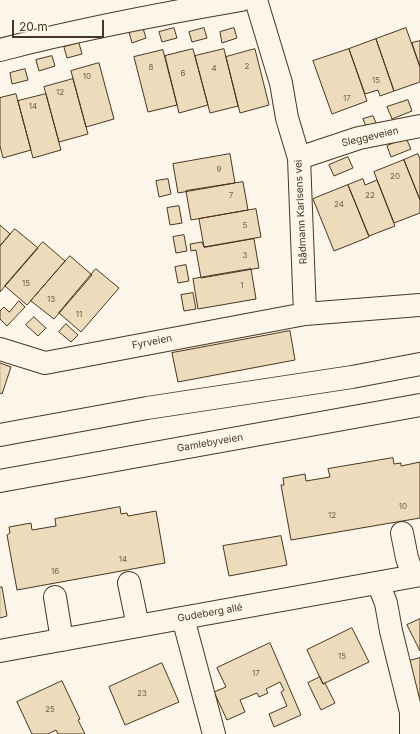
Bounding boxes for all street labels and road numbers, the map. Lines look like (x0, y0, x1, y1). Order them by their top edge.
street label: Sleggeveien (340, 125, 400, 149)
street label: Rådmann Karlsens vei (292, 159, 310, 265)
street label: Fyrveien (131, 332, 173, 352)
street label: Gamlebyveien (176, 431, 244, 455)
street label: Gudeberg allé (176, 601, 244, 625)

